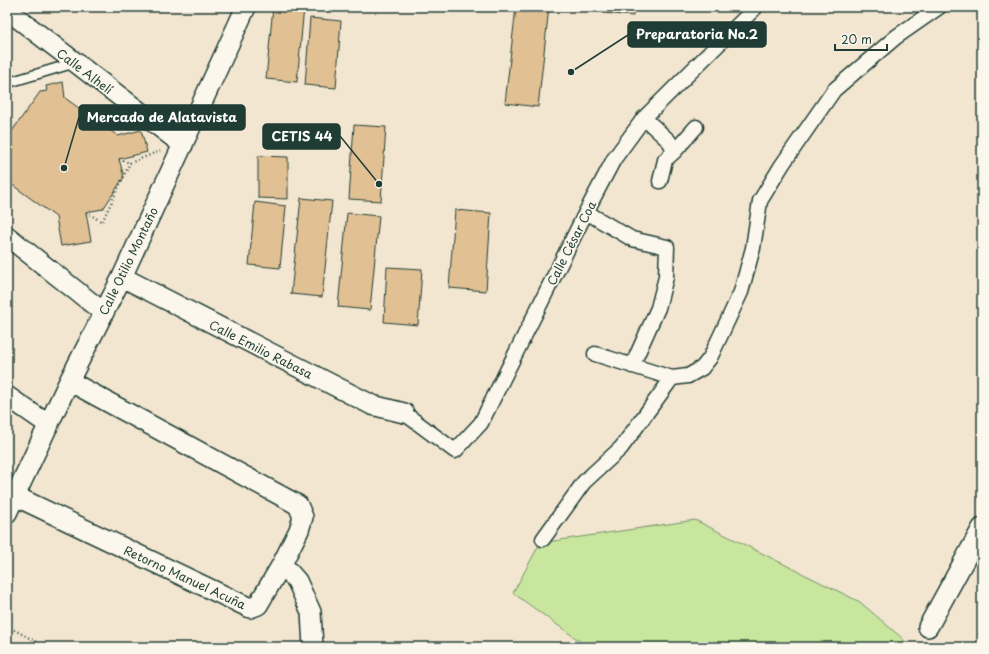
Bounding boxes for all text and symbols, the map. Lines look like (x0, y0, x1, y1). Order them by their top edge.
callout: Preparatoria No.2 (628, 22, 766, 47)
text: Preparatoria No.2 (636, 24, 758, 43)
scale bar (835, 26, 887, 52)
text: 20 m (841, 30, 872, 48)
street label: Calle Alhelí (53, 44, 117, 98)
callout: Mercado de Alatavista (79, 105, 245, 130)
text: Mercado de Alatavista (87, 107, 237, 126)
callout: CETIS 44 (263, 124, 340, 149)
text: CETIS 44 (271, 126, 333, 145)
street label: Calle César Coa (542, 197, 600, 288)
street label: Calle Otilio Montaño (94, 204, 162, 318)
street label: Calle Emilio Rabasa (206, 315, 316, 383)
street label: Retorno Manuel Acuña (121, 541, 250, 613)

